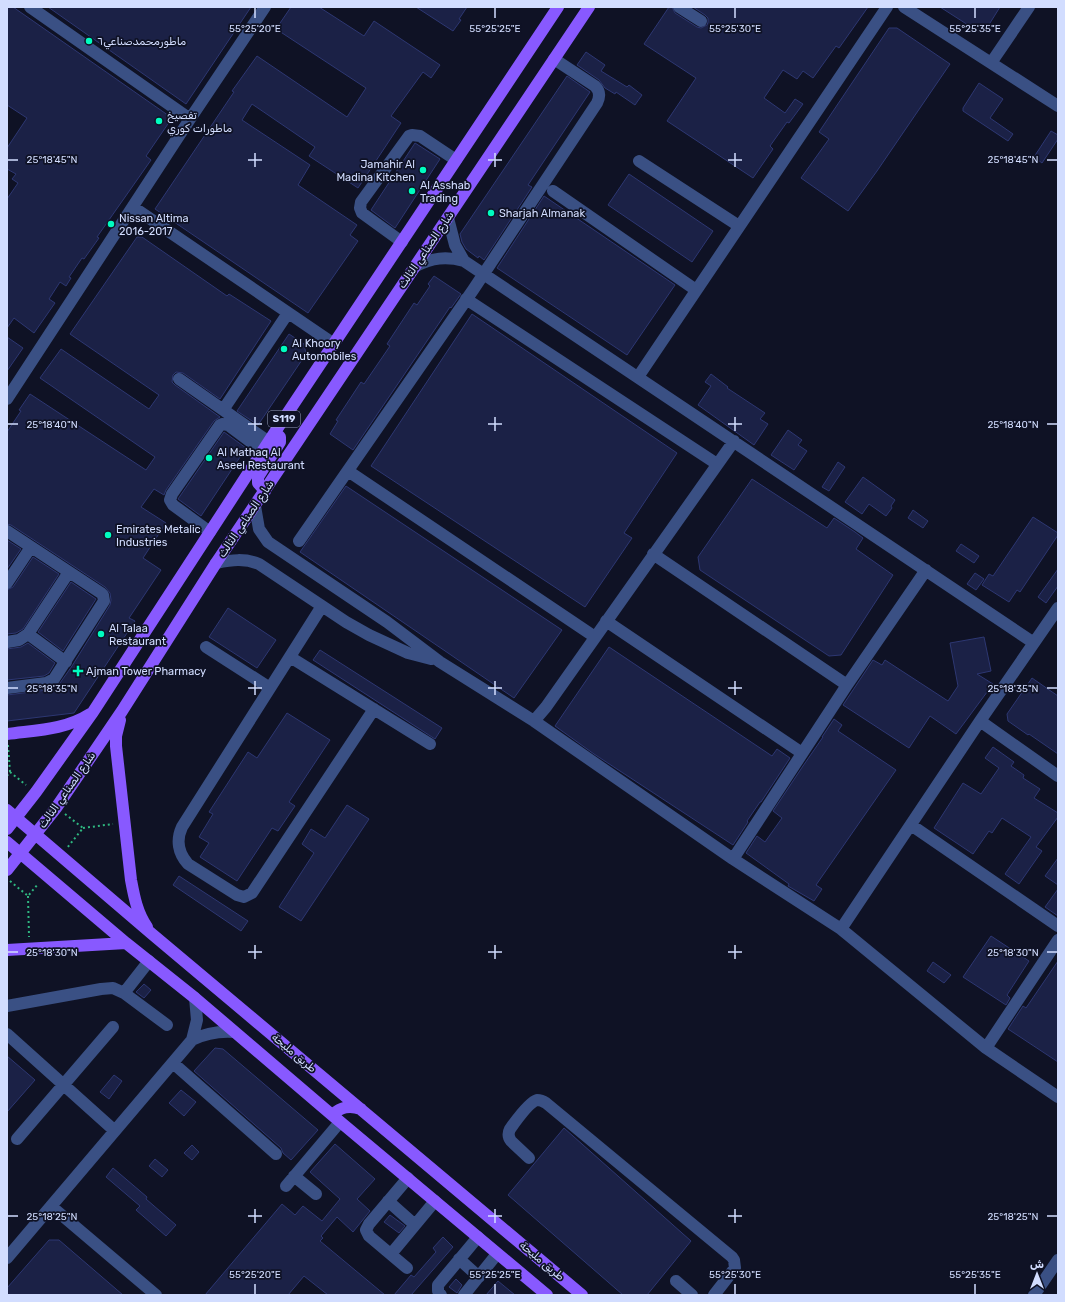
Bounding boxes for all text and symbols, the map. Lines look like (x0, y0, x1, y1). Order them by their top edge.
text: 55°25'20"E (229, 23, 281, 35)
text: 55°25'25"E (469, 23, 521, 35)
text: 55°25'30"E (709, 23, 761, 35)
text: 55°25'35"E (949, 23, 1001, 35)
place label: ماطورمحمدصناعي٦ (97, 35, 186, 50)
marker: ماطورمحمدصناعي٦ (84, 36, 94, 46)
place label: تفصيخ ماطورات كوري (167, 109, 232, 136)
marker: تفصيخ ماطورات كوري (154, 116, 164, 126)
text: 25°18'45"N (27, 154, 77, 166)
text: 25°18'45"N (988, 154, 1038, 166)
place label: Jamahir Al Madina Kitchen (336, 158, 415, 184)
marker: Jamahir Al Madina Kitchen (418, 165, 428, 175)
place label: Al Asshab Trading (420, 179, 470, 205)
marker: Al Asshab Trading (407, 186, 417, 196)
place label: Sharjah Almanak (499, 207, 585, 220)
marker: Sharjah Almanak (486, 208, 496, 218)
street label: شارع الصناعي الثالث (395, 209, 458, 292)
place label: Nissan Altima 2016-2017 (119, 212, 189, 238)
marker: Nissan Altima 2016-2017 (106, 219, 116, 229)
place label: Al Khoory Automobiles (292, 337, 357, 363)
marker: Al Khoory Automobiles (279, 344, 289, 354)
road number: S119 (268, 411, 300, 427)
text: 25°18'40"N (26, 419, 78, 431)
text: 25°18'40"N (987, 419, 1039, 431)
place label: Al Mathaq Al Aseel Restaurant (217, 446, 305, 472)
marker: Al Mathaq Al Aseel Restaurant (204, 453, 214, 463)
street label: شارع الصناعي الثالث (215, 478, 278, 561)
place label: Emirates Metalic Industries (116, 523, 201, 549)
marker: Emirates Metalic Industries (103, 530, 113, 540)
place label: Al Talaa Restaurant (109, 622, 167, 648)
marker: Al Talaa Restaurant (96, 629, 106, 639)
place label: Ajman Tower Pharmacy (86, 665, 206, 678)
marker: Ajman Tower Pharmacy (73, 666, 83, 676)
text: 25°18'35"N (26, 683, 78, 695)
text: 25°18'35"N (987, 683, 1039, 695)
street label: شارع الصناعي الثالث (36, 749, 100, 832)
text: 25°18'30"N (26, 947, 78, 959)
text: 25°18'30"N (987, 947, 1039, 959)
street label: طريق مليحة (269, 1031, 319, 1076)
text: 25°18'25"N (26, 1211, 78, 1223)
text: 25°18'25"N (987, 1211, 1039, 1223)
street label: طريق مليحة (517, 1239, 567, 1284)
north arrow (1017, 1254, 1057, 1294)
text: ش (1030, 1258, 1044, 1271)
text: 55°25'20"E (229, 1269, 281, 1281)
text: 55°25'25"E (469, 1269, 521, 1281)
text: 55°25'30"E (709, 1269, 761, 1281)
text: 55°25'35"E (949, 1269, 1001, 1281)

